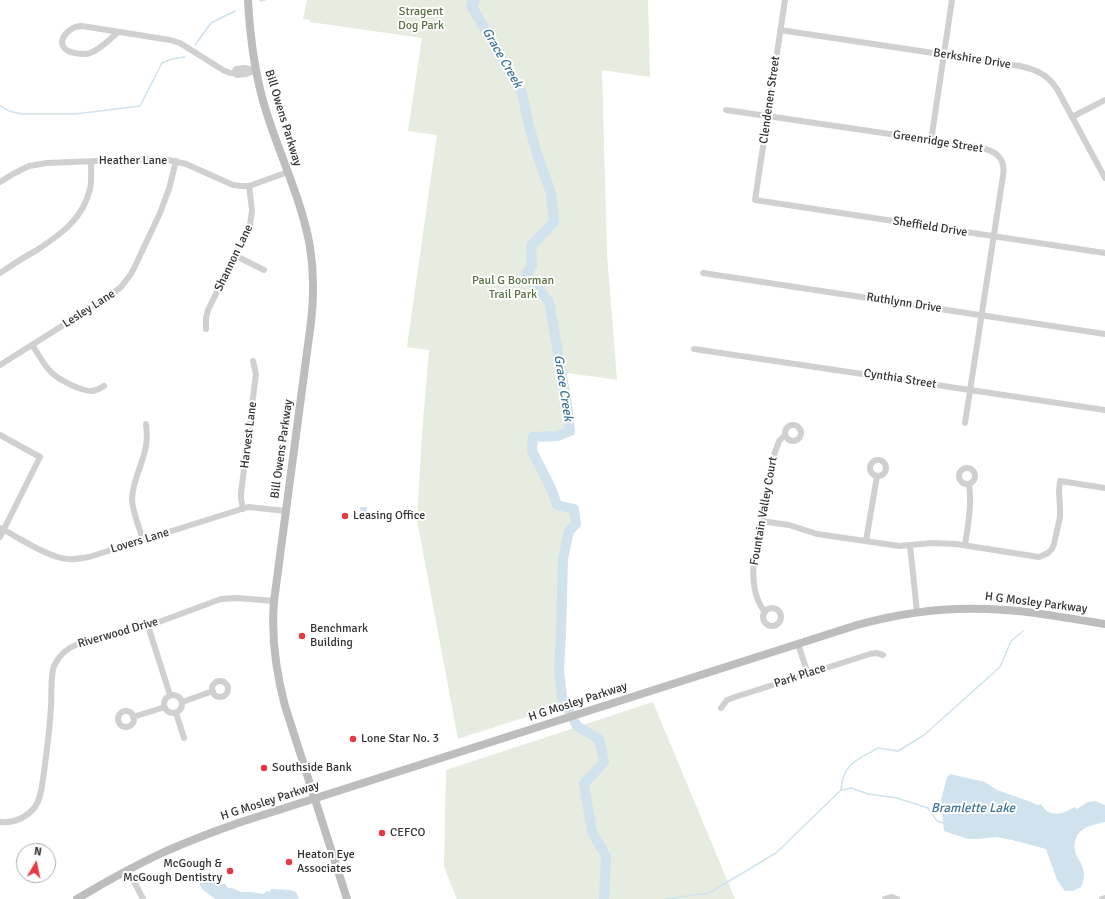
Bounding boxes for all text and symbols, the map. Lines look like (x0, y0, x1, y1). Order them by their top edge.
park label: Stragent Dog Park (398, 5, 444, 33)
water label: Grace Creek (479, 25, 525, 91)
street label: Berkshire Drive (932, 46, 1012, 72)
street label: Clendenen Street (757, 55, 783, 145)
street label: Bill Owens Parkway (261, 68, 305, 168)
street label: Greenridge Street (892, 128, 984, 156)
street label: Heather Lane (99, 154, 167, 168)
street label: Sheffield Drive (892, 214, 968, 240)
street label: Shannon Lane (212, 222, 256, 294)
park label: Paul G Boorman Trail Park (472, 274, 554, 302)
street label: Lesley Lane (60, 287, 118, 331)
street label: Ruthlynn Drive (865, 290, 943, 316)
water label: Grace Creek (550, 354, 576, 422)
street label: Cynthia Street (863, 366, 937, 392)
street label: Bill Owens Parkway (268, 398, 296, 500)
street label: Harvest Lane (238, 401, 260, 469)
street label: Fountain Valley Court (747, 455, 781, 567)
place label: Leasing Office (353, 509, 425, 523)
marker: Leasing Office (340, 511, 350, 521)
street label: Lovers Lane (109, 525, 171, 557)
street label: H G Mosley Parkway (984, 590, 1088, 616)
street label: Riverwood Drive (76, 615, 160, 651)
place label: Benchmark Building (310, 622, 368, 650)
marker: Benchmark Building (297, 631, 307, 641)
street label: Park Place (772, 661, 828, 691)
street label: H G Mosley Parkway (527, 679, 629, 725)
place label: Lone Star No. 3 (361, 732, 439, 746)
marker: Lone Star No. 3 (348, 734, 358, 744)
place label: Southside Bank (272, 761, 352, 775)
marker: Southside Bank (259, 763, 269, 773)
street label: H G Mosley Parkway (219, 778, 321, 824)
water label: Bramlette Lake (931, 801, 1015, 817)
place label: CEFCO (390, 826, 425, 840)
marker: CEFCO (377, 828, 387, 838)
north arrow (16, 843, 56, 883)
text: N (33, 845, 43, 859)
place label: Heaton Eye Associates (297, 848, 355, 876)
place label: McGough & McGough Dentistry (123, 857, 222, 885)
marker: Heaton Eye Associates (284, 857, 294, 867)
marker: McGough & McGough Dentistry (225, 866, 235, 876)

